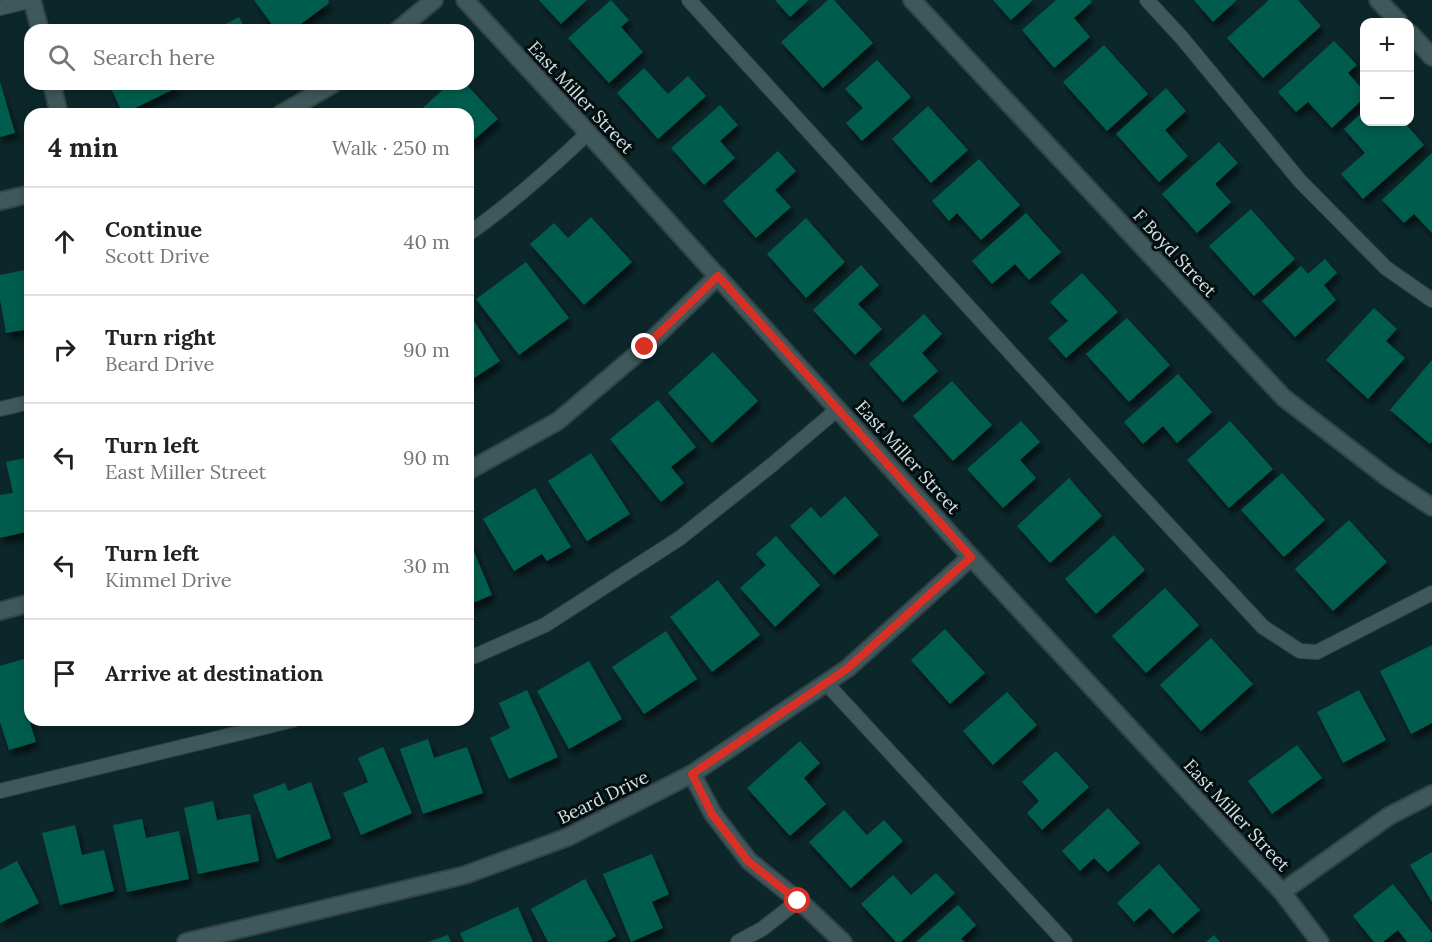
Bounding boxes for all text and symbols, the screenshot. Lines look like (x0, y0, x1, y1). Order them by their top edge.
map controls (1360, 18, 1414, 126)
button: + (1360, 18, 1414, 72)
search box (24, 24, 474, 90)
street label: East Miller Street (523, 36, 639, 158)
icon: search (45, 41, 78, 74)
text: Search here (93, 43, 215, 71)
button: − (1360, 72, 1414, 126)
text: 4 min (48, 131, 118, 164)
text: Walk · 250 m (332, 135, 450, 160)
street label: F Boyd Street (1128, 204, 1222, 302)
text: Continue (105, 215, 202, 243)
icon: ahead (48, 225, 81, 258)
text: 40 m (404, 229, 450, 254)
text: Scott Drive (105, 243, 210, 268)
text: Turn right (105, 323, 216, 351)
icon: right (48, 333, 81, 366)
route end (631, 333, 657, 359)
text: 90 m (403, 337, 450, 362)
text: Beard Drive (105, 351, 214, 376)
street label: East Miller Street (851, 395, 965, 519)
text: Turn left (105, 431, 199, 459)
icon: left (48, 441, 81, 474)
text: 90 m (403, 445, 450, 470)
text: East Miller Street (105, 459, 266, 484)
text: Turn left (105, 539, 199, 567)
icon: left (48, 549, 81, 582)
text: 30 m (403, 553, 450, 578)
text: Kimmel Drive (105, 567, 232, 592)
icon: arrive (48, 657, 81, 690)
text: Arrive at destination (105, 659, 323, 687)
street label: East Miller Street (1179, 754, 1295, 876)
street label: Beard Drive (554, 765, 652, 829)
route start (784, 887, 810, 913)

